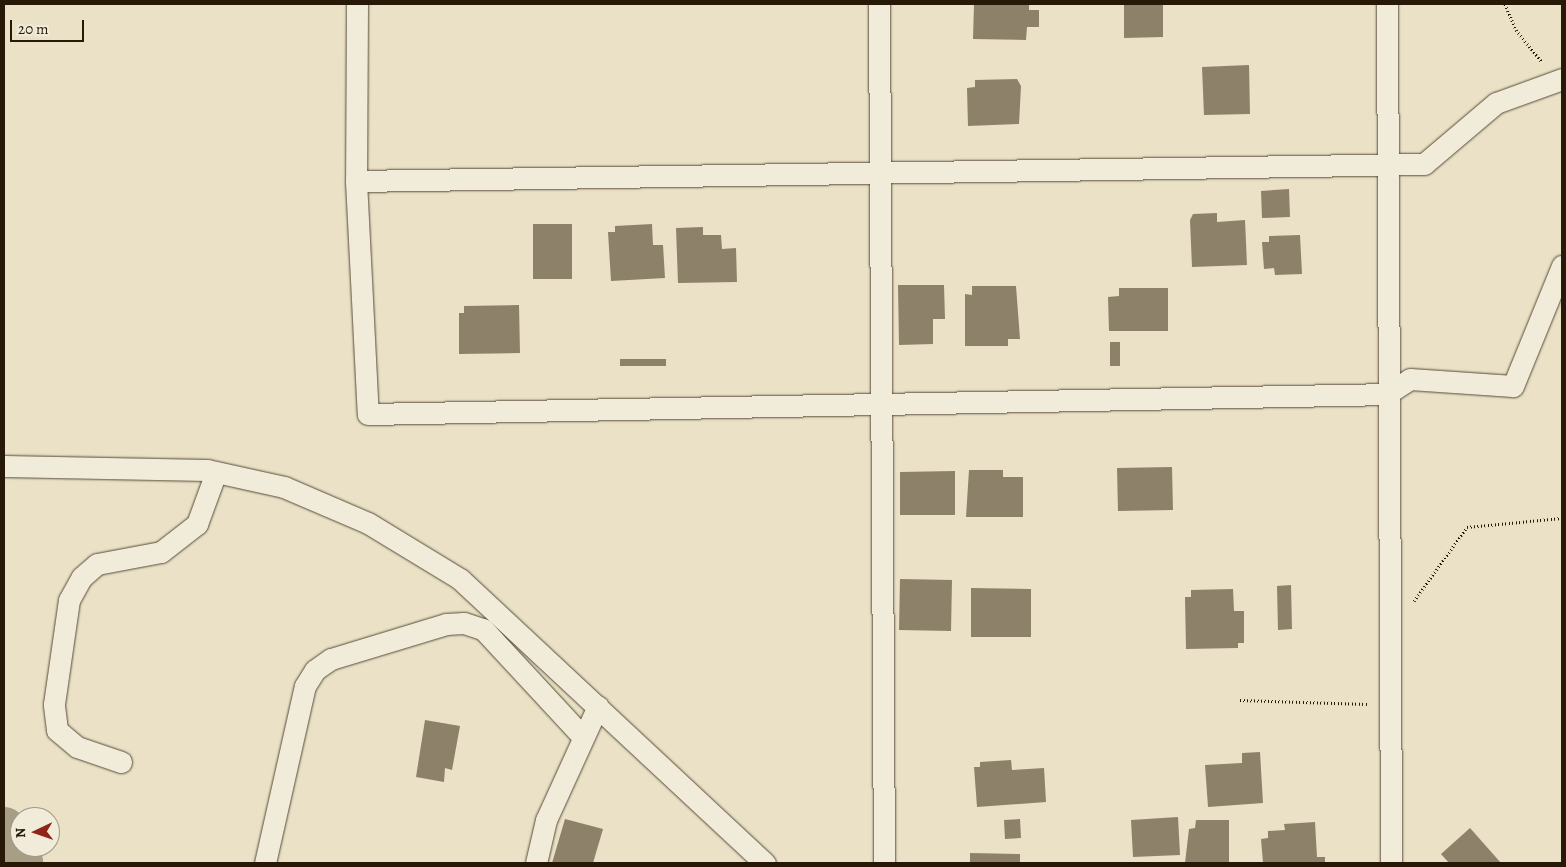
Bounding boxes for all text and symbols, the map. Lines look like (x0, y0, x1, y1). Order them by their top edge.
scale bar (12, 10, 86, 42)
text: 20 m (18, 19, 49, 39)
north arrow (10, 807, 60, 857)
text: N (11, 827, 30, 838)

